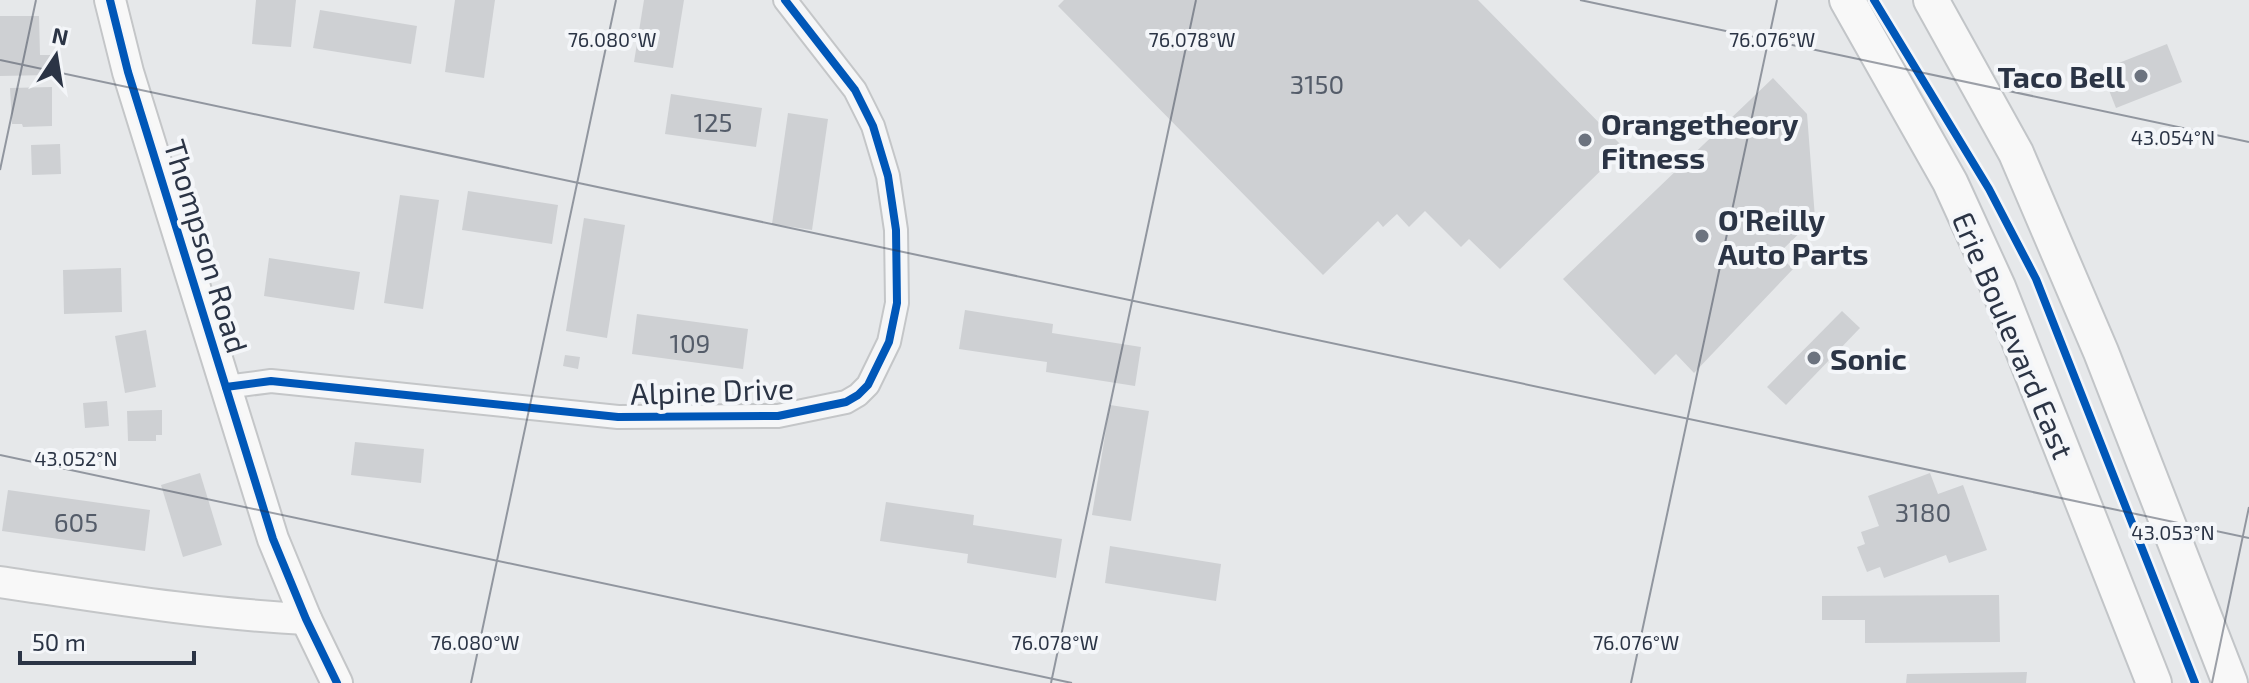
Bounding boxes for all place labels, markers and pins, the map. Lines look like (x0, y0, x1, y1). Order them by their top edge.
place label: Taco Bell (1997, 58, 2125, 94)
marker: Taco Bell (2132, 67, 2150, 85)
place label: Orangetheory Fitness (1601, 105, 1798, 175)
marker: Orangetheory Fitness (1576, 131, 1594, 149)
place label: O'Reilly Auto Parts (1718, 201, 1868, 271)
marker: O'Reilly Auto Parts (1693, 227, 1711, 245)
place label: Sonic (1830, 340, 1907, 376)
marker: Sonic (1805, 349, 1823, 367)

